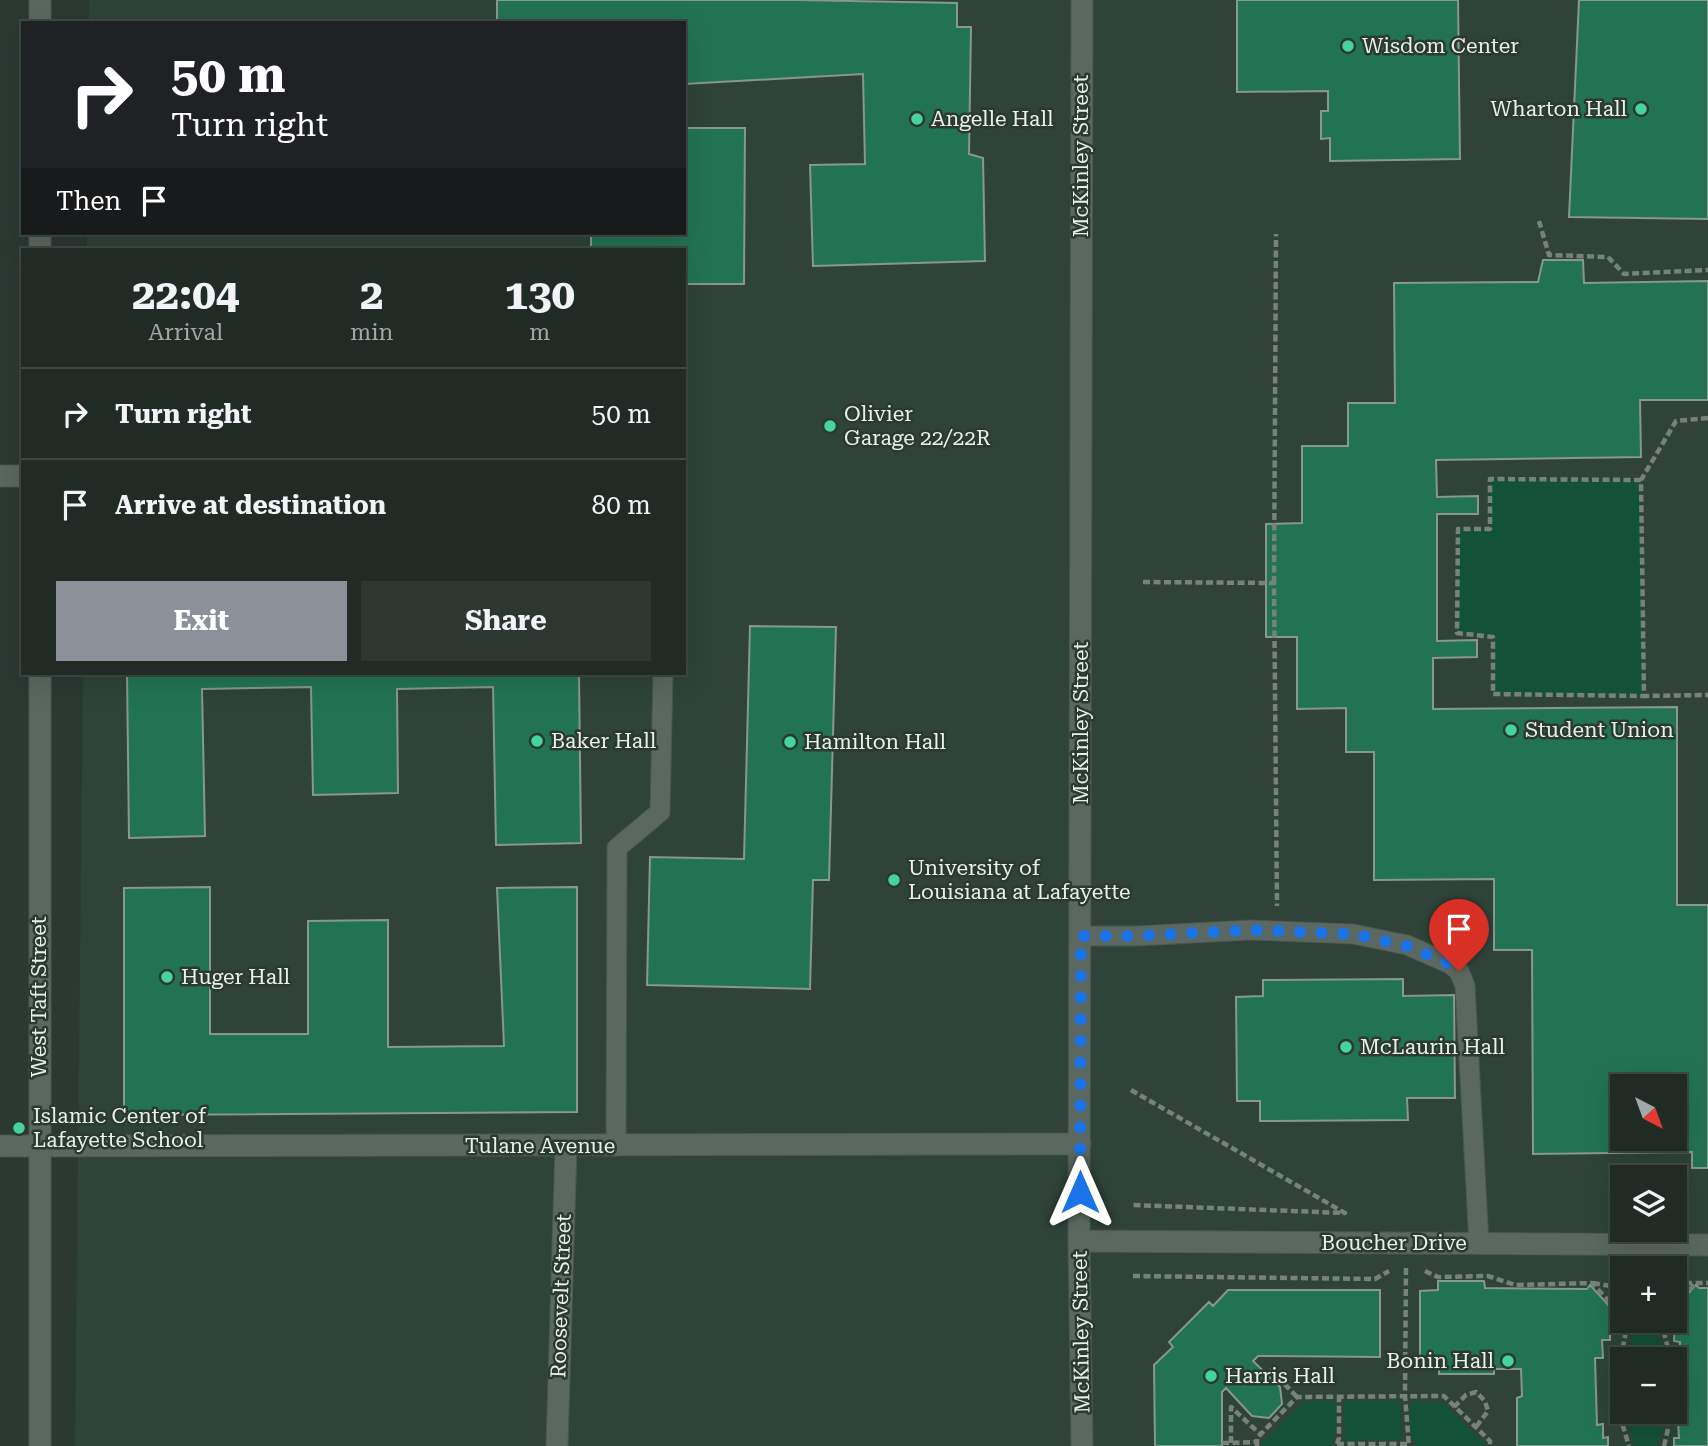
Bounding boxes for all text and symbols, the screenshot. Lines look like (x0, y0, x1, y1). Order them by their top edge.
place label: Wisdom Center (1362, 34, 1519, 58)
marker: Wisdom Center (1340, 38, 1356, 54)
text: 50 m (171, 47, 286, 104)
icon: right (56, 49, 147, 140)
street label: McKinley Street (1069, 75, 1093, 237)
place label: Wharton Hall (1491, 97, 1628, 121)
marker: Wharton Hall (1633, 101, 1649, 117)
text: Turn right (171, 106, 328, 144)
place label: Angelle Hall (931, 107, 1054, 131)
marker: Angelle Hall (909, 111, 925, 127)
icon: arrive (135, 182, 173, 220)
text: Then (56, 186, 121, 216)
text: 22:04 (132, 270, 239, 319)
text: 2 (360, 270, 384, 319)
text: 130 (504, 270, 575, 319)
text: Arrival (148, 319, 223, 346)
text: min (350, 319, 393, 346)
text: m (529, 319, 550, 346)
icon: right (56, 395, 94, 433)
text: Turn right (115, 399, 251, 429)
text: 50 m (592, 399, 651, 429)
place label: Olivier Garage 22/22R (844, 402, 991, 450)
marker: Olivier Garage 22/22R (822, 418, 838, 434)
icon: arrive (56, 486, 94, 524)
text: Arrive at destination (115, 490, 386, 520)
text: 80 m (592, 490, 651, 520)
button: Exit (56, 581, 347, 661)
button: Share (361, 581, 651, 661)
street label: McKinley Street (1069, 642, 1093, 804)
place label: Student Union (1525, 718, 1674, 742)
marker: Student Union (1503, 722, 1519, 738)
place label: Baker Hall (551, 729, 657, 753)
place label: Hamilton Hall (804, 730, 947, 754)
marker: Baker Hall (529, 733, 545, 749)
marker: Hamilton Hall (782, 734, 798, 750)
place label: University of Louisiana at Lafayette (908, 856, 1131, 904)
marker: University of Louisiana at Lafayette (886, 872, 902, 888)
pin (1429, 899, 1489, 971)
icon: arrive (1440, 910, 1478, 948)
street label: West Taft Street (27, 916, 51, 1078)
place label: Huger Hall (181, 965, 291, 989)
marker: Huger Hall (159, 969, 175, 985)
place label: McLaurin Hall (1360, 1035, 1505, 1059)
marker: McLaurin Hall (1338, 1039, 1354, 1055)
north arrow (1610, 1074, 1687, 1152)
map controls (1610, 1074, 1687, 1424)
place label: Islamic Center of Lafayette School (33, 1104, 207, 1152)
marker: Islamic Center of Lafayette School (11, 1120, 27, 1136)
street label: Tulane Avenue (465, 1134, 615, 1158)
position arrow (1043, 1155, 1117, 1229)
button: layers (1610, 1165, 1687, 1242)
street label: Roosevelt Street (546, 1213, 576, 1378)
street label: Boucher Drive (1321, 1231, 1467, 1255)
street label: McKinley Street (1068, 1250, 1094, 1413)
button: + (1610, 1256, 1687, 1333)
button: − (1610, 1347, 1687, 1424)
place label: Bonin Hall (1386, 1349, 1495, 1373)
marker: Bonin Hall (1500, 1353, 1516, 1369)
place label: Harris Hall (1225, 1364, 1335, 1388)
marker: Harris Hall (1203, 1368, 1219, 1384)

